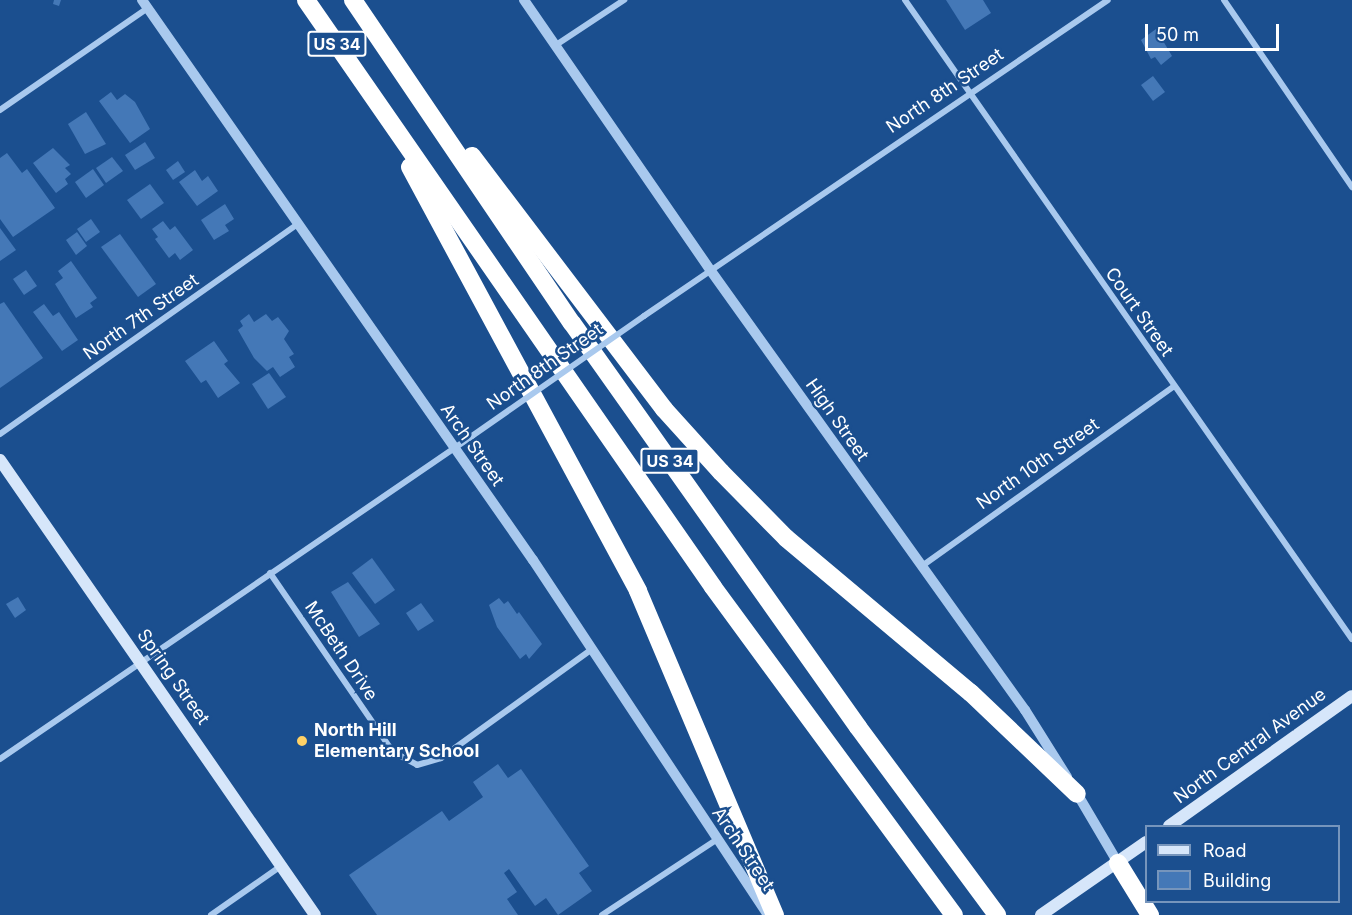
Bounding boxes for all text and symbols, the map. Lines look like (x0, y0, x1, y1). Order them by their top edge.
scale bar (1148, 12, 1282, 50)
text: 50 m (1156, 24, 1199, 45)
road number: US 34 (307, 31, 367, 57)
street label: North 8th Street (882, 44, 1008, 138)
street label: Court Street (1101, 263, 1177, 361)
street label: North 7th Street (79, 269, 203, 365)
street label: North 8th Street (483, 319, 607, 415)
street label: High Street (801, 375, 873, 465)
street label: Arch Street (436, 400, 508, 490)
street label: North 10th Street (973, 414, 1103, 514)
road number: US 34 (640, 448, 700, 474)
street label: McBeth Drive (300, 597, 382, 705)
street label: Spring Street (132, 625, 214, 729)
street label: North Central Avenue (1170, 684, 1330, 808)
place label: North Hill Elementary School (314, 720, 479, 762)
marker: North Hill Elementary School (295, 734, 309, 748)
street label: Arch Street (707, 803, 779, 895)
legend (1145, 825, 1340, 903)
text: Road (1203, 840, 1246, 861)
text: Building (1203, 870, 1271, 891)

